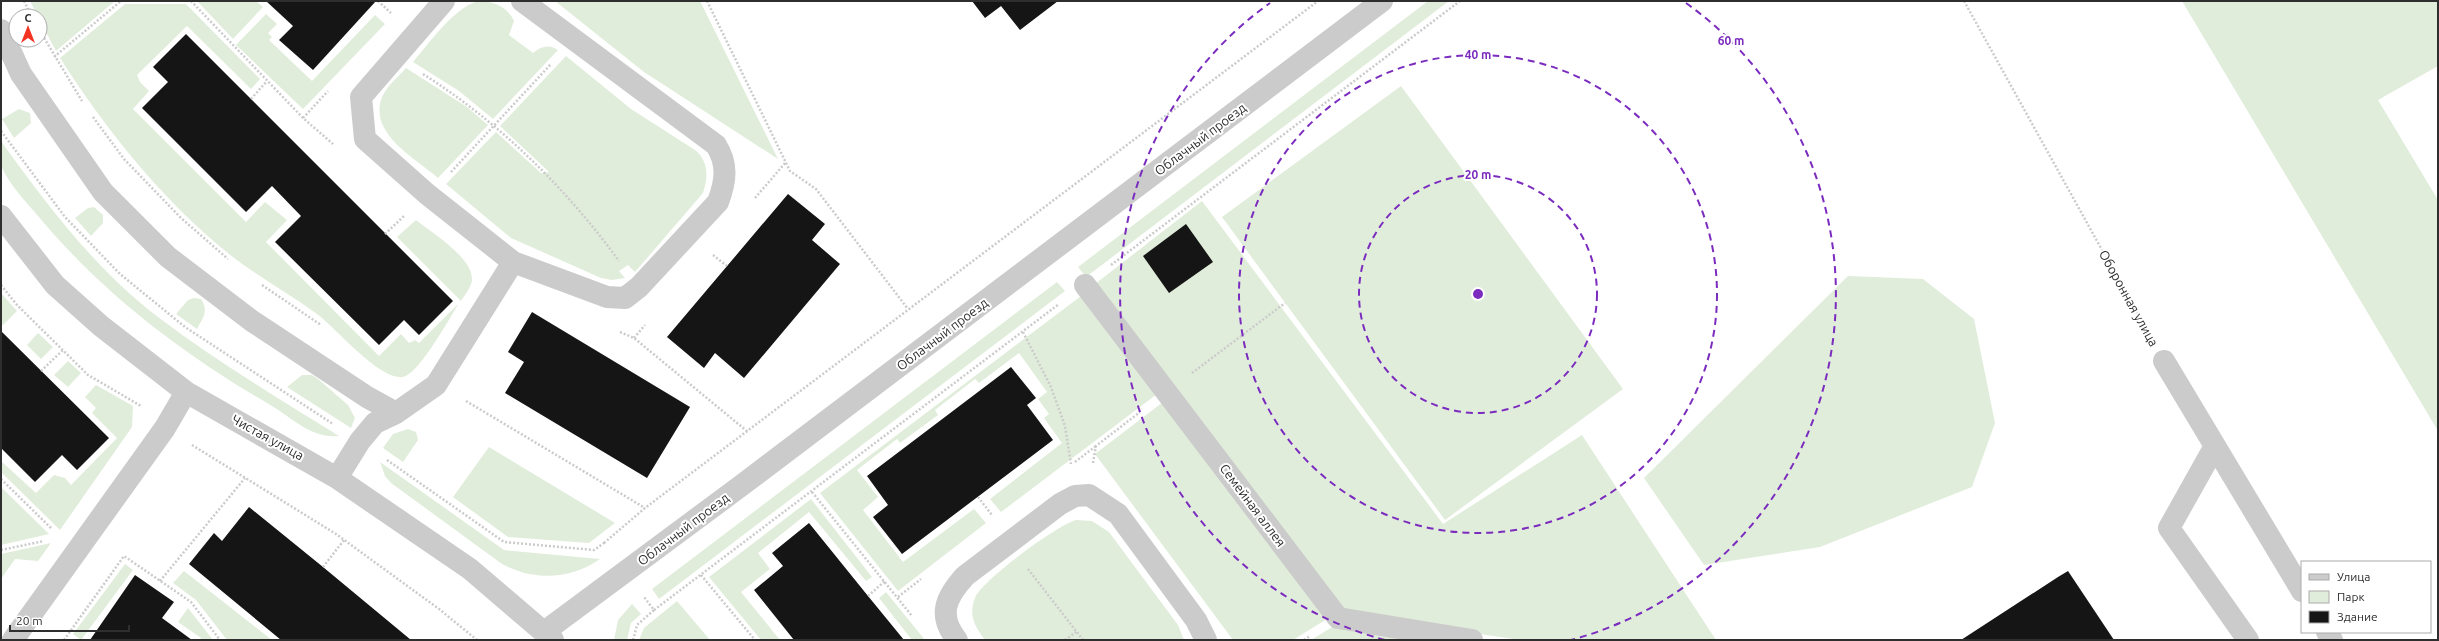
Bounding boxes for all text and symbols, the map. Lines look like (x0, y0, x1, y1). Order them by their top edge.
north arrow (8, 8, 48, 48)
text: С (24, 12, 32, 24)
text: 60 m (1718, 34, 1744, 47)
text: 40 m (1465, 48, 1491, 61)
street label: Облачный проезд (1152, 100, 1249, 178)
text: 20 m (1465, 168, 1491, 181)
street label: Оборонная улица (2097, 247, 2161, 349)
centre of rings (1471, 287, 1485, 301)
street label: Облачный проезд (894, 295, 991, 373)
street label: Чистая улица (230, 412, 306, 462)
street label: Семейная аллея (1217, 461, 1289, 549)
street label: Облачный проезд (635, 490, 732, 568)
legend (2301, 561, 2431, 633)
text: Улица (2337, 570, 2370, 583)
text: Парк (2337, 590, 2365, 603)
scale bar (10, 607, 129, 633)
text: Здание (2337, 610, 2378, 623)
text: 20 m (16, 614, 43, 627)

